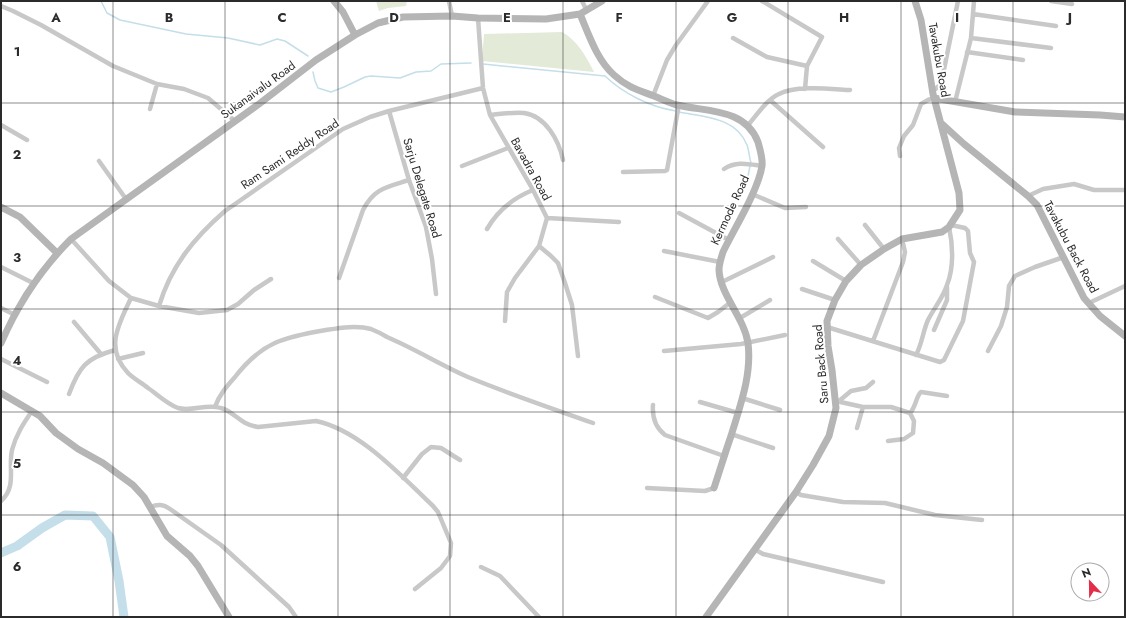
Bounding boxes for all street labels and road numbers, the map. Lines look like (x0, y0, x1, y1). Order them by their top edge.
street label: Tavakubu Road (924, 21, 954, 99)
street label: Sukanaivalu Road (217, 57, 299, 123)
street label: Ram Sami Reddy Road (237, 114, 343, 194)
street label: Bavadra Road (506, 134, 556, 204)
street label: Sarju Delegate Road (398, 136, 446, 240)
street label: Kermode Road (706, 172, 754, 248)
street label: Tavakubu Back Road (1039, 198, 1103, 296)
street label: Saru Back Road (809, 324, 833, 404)

